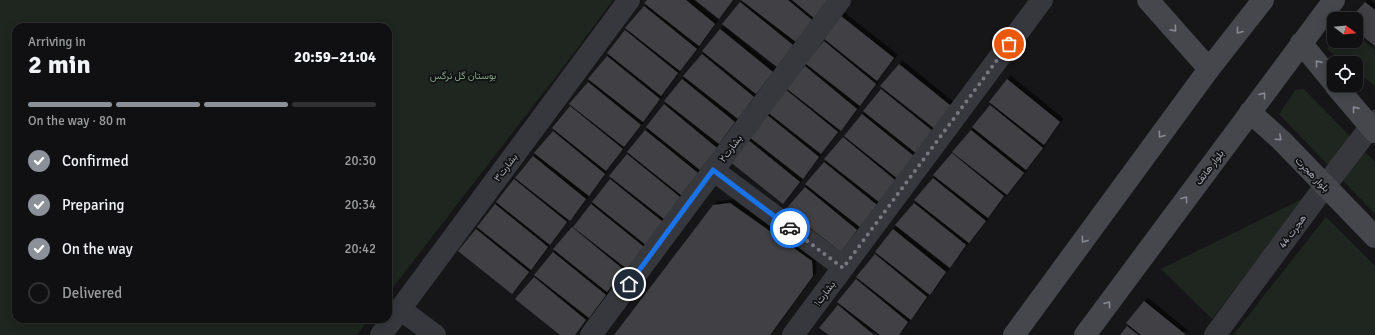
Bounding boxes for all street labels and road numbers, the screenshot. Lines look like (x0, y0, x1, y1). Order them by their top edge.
street label: بشارت۲ (717, 133, 745, 164)
street label: بلوار هاتف (1193, 148, 1227, 187)
street label: بشارت۳ (491, 151, 520, 184)
street label: بلوار هجرت (1293, 155, 1332, 195)
street label: هجرت 44 (1277, 212, 1309, 251)
street label: بشارت۱ (811, 279, 838, 309)

